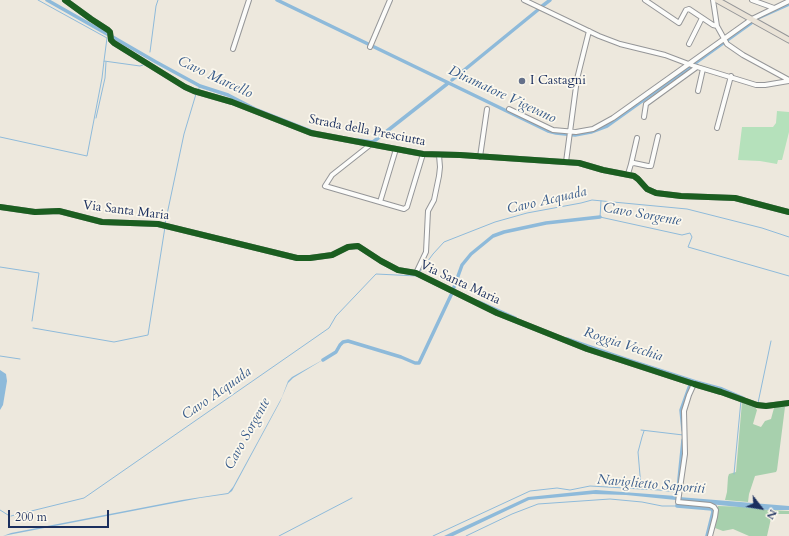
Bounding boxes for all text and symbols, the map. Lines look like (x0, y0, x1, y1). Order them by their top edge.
water label: Cavo Marcello (175, 53, 255, 103)
water label: Diramatore Vigevano (445, 63, 559, 127)
place label: I Castagni (530, 73, 586, 89)
marker: I Castagni (517, 76, 527, 86)
street label: Strada della Presciutta (307, 112, 427, 150)
water label: Cavo Acquada (506, 184, 588, 218)
street label: Via Santa Maria (82, 198, 170, 224)
water label: Cavo Sorgente (602, 200, 682, 230)
street label: Via Santa Maria (417, 258, 503, 308)
water label: Roggia Vecchia (581, 324, 665, 366)
water label: Cavo Acquada (179, 364, 255, 424)
water label: Cavo Sorgente (221, 395, 275, 473)
water label: Naviglietto Saporiti (596, 472, 706, 498)
north arrow (741, 488, 781, 528)
scale bar (10, 502, 111, 528)
text: N (763, 506, 781, 522)
text: 200 m (15, 509, 47, 525)

